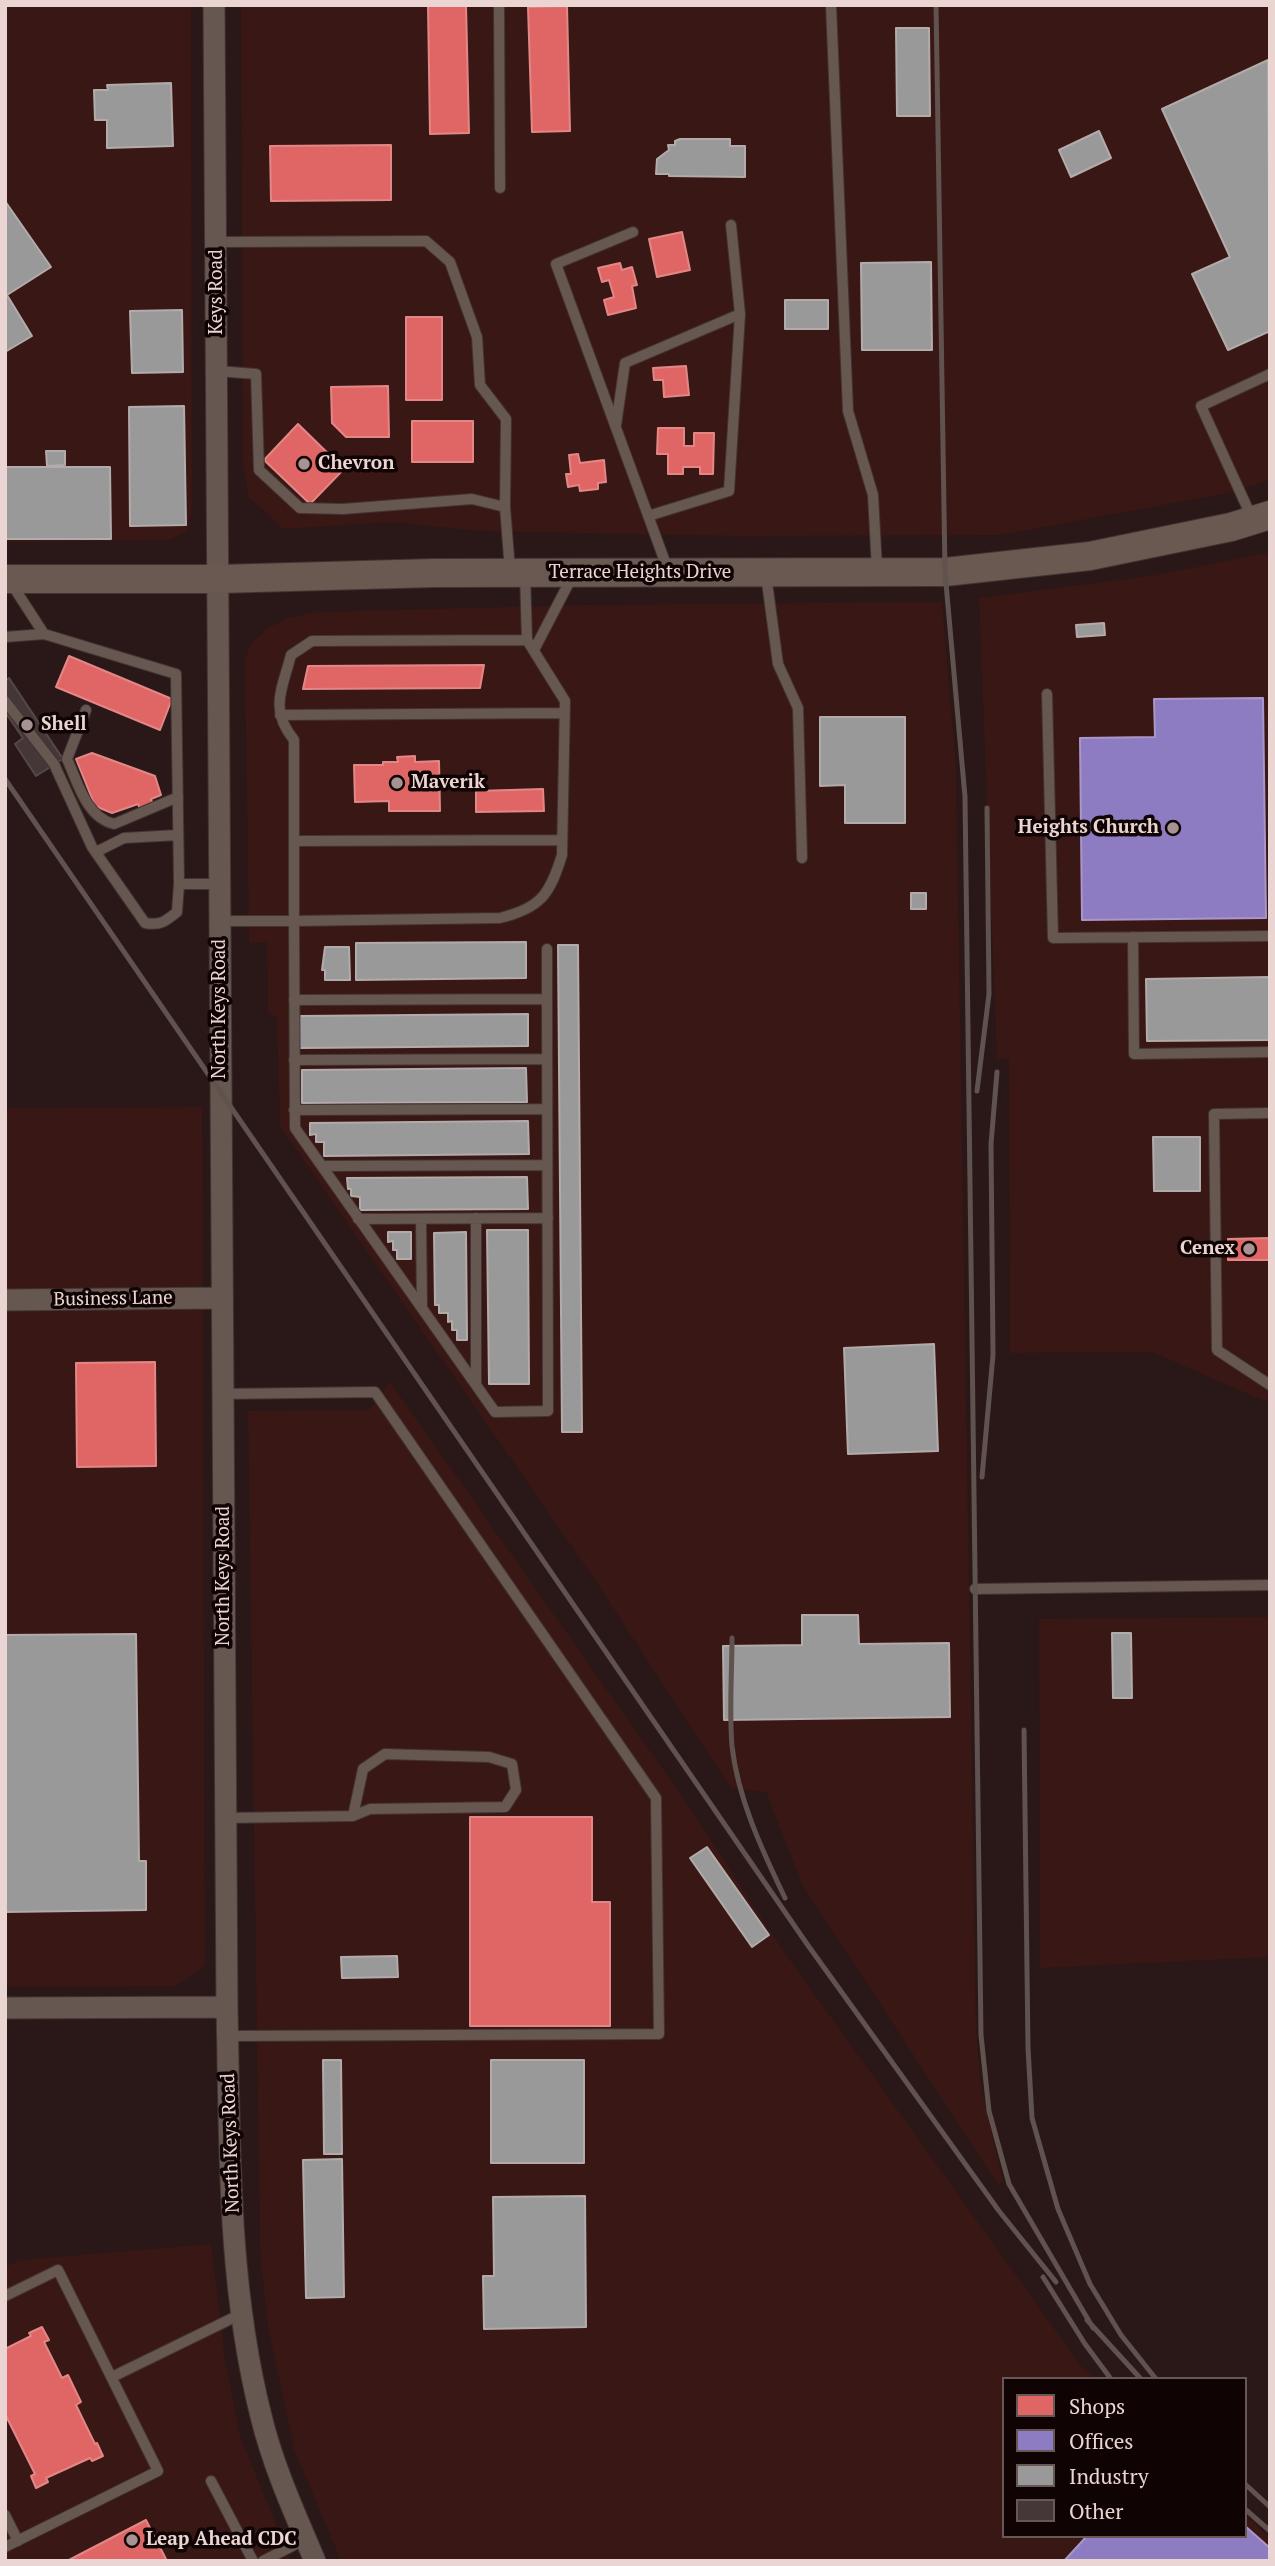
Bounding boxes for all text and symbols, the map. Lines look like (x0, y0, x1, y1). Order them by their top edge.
street label: Keys Road (206, 249, 228, 335)
place label: Chevron (318, 453, 394, 475)
marker: Chevron (296, 456, 312, 472)
street label: Terrace Heights Drive (549, 562, 731, 584)
place label: Shell (41, 714, 87, 736)
marker: Shell (19, 717, 35, 733)
place label: Maverik (411, 772, 485, 794)
marker: Maverik (389, 775, 405, 791)
place label: Heights Church (1018, 817, 1159, 839)
marker: Heights Church (1165, 820, 1181, 836)
street label: North Keys Road (209, 939, 231, 1079)
place label: Cenex (1180, 1238, 1235, 1260)
marker: Cenex (1241, 1241, 1257, 1257)
street label: Business Lane (53, 1287, 173, 1311)
street label: North Keys Road (213, 1506, 235, 1646)
street label: North Keys Road (217, 2073, 245, 2213)
legend (1002, 2377, 1247, 2538)
text: Shops (1069, 2392, 1125, 2420)
text: Offices (1069, 2427, 1133, 2455)
text: Industry (1069, 2462, 1149, 2490)
text: Other (1069, 2497, 1123, 2525)
place label: Leap Ahead CDC (146, 2529, 297, 2551)
marker: Leap Ahead CDC (124, 2532, 140, 2548)

